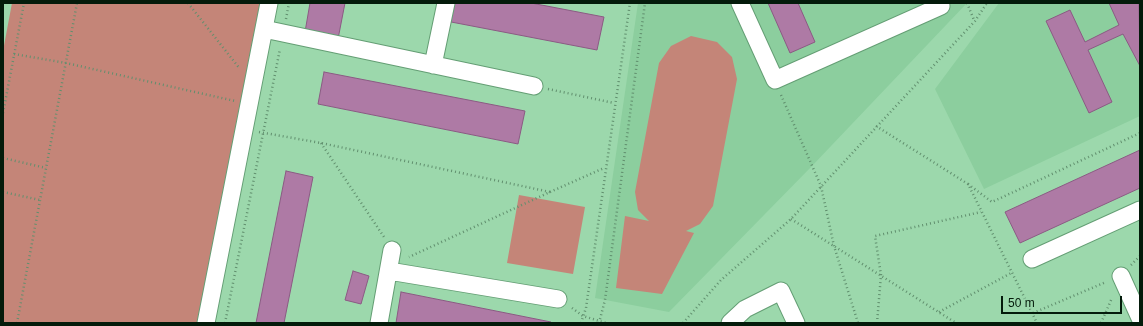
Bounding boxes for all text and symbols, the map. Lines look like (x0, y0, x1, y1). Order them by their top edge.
scale bar (1003, 288, 1124, 314)
text: 50 m (1008, 296, 1035, 310)

